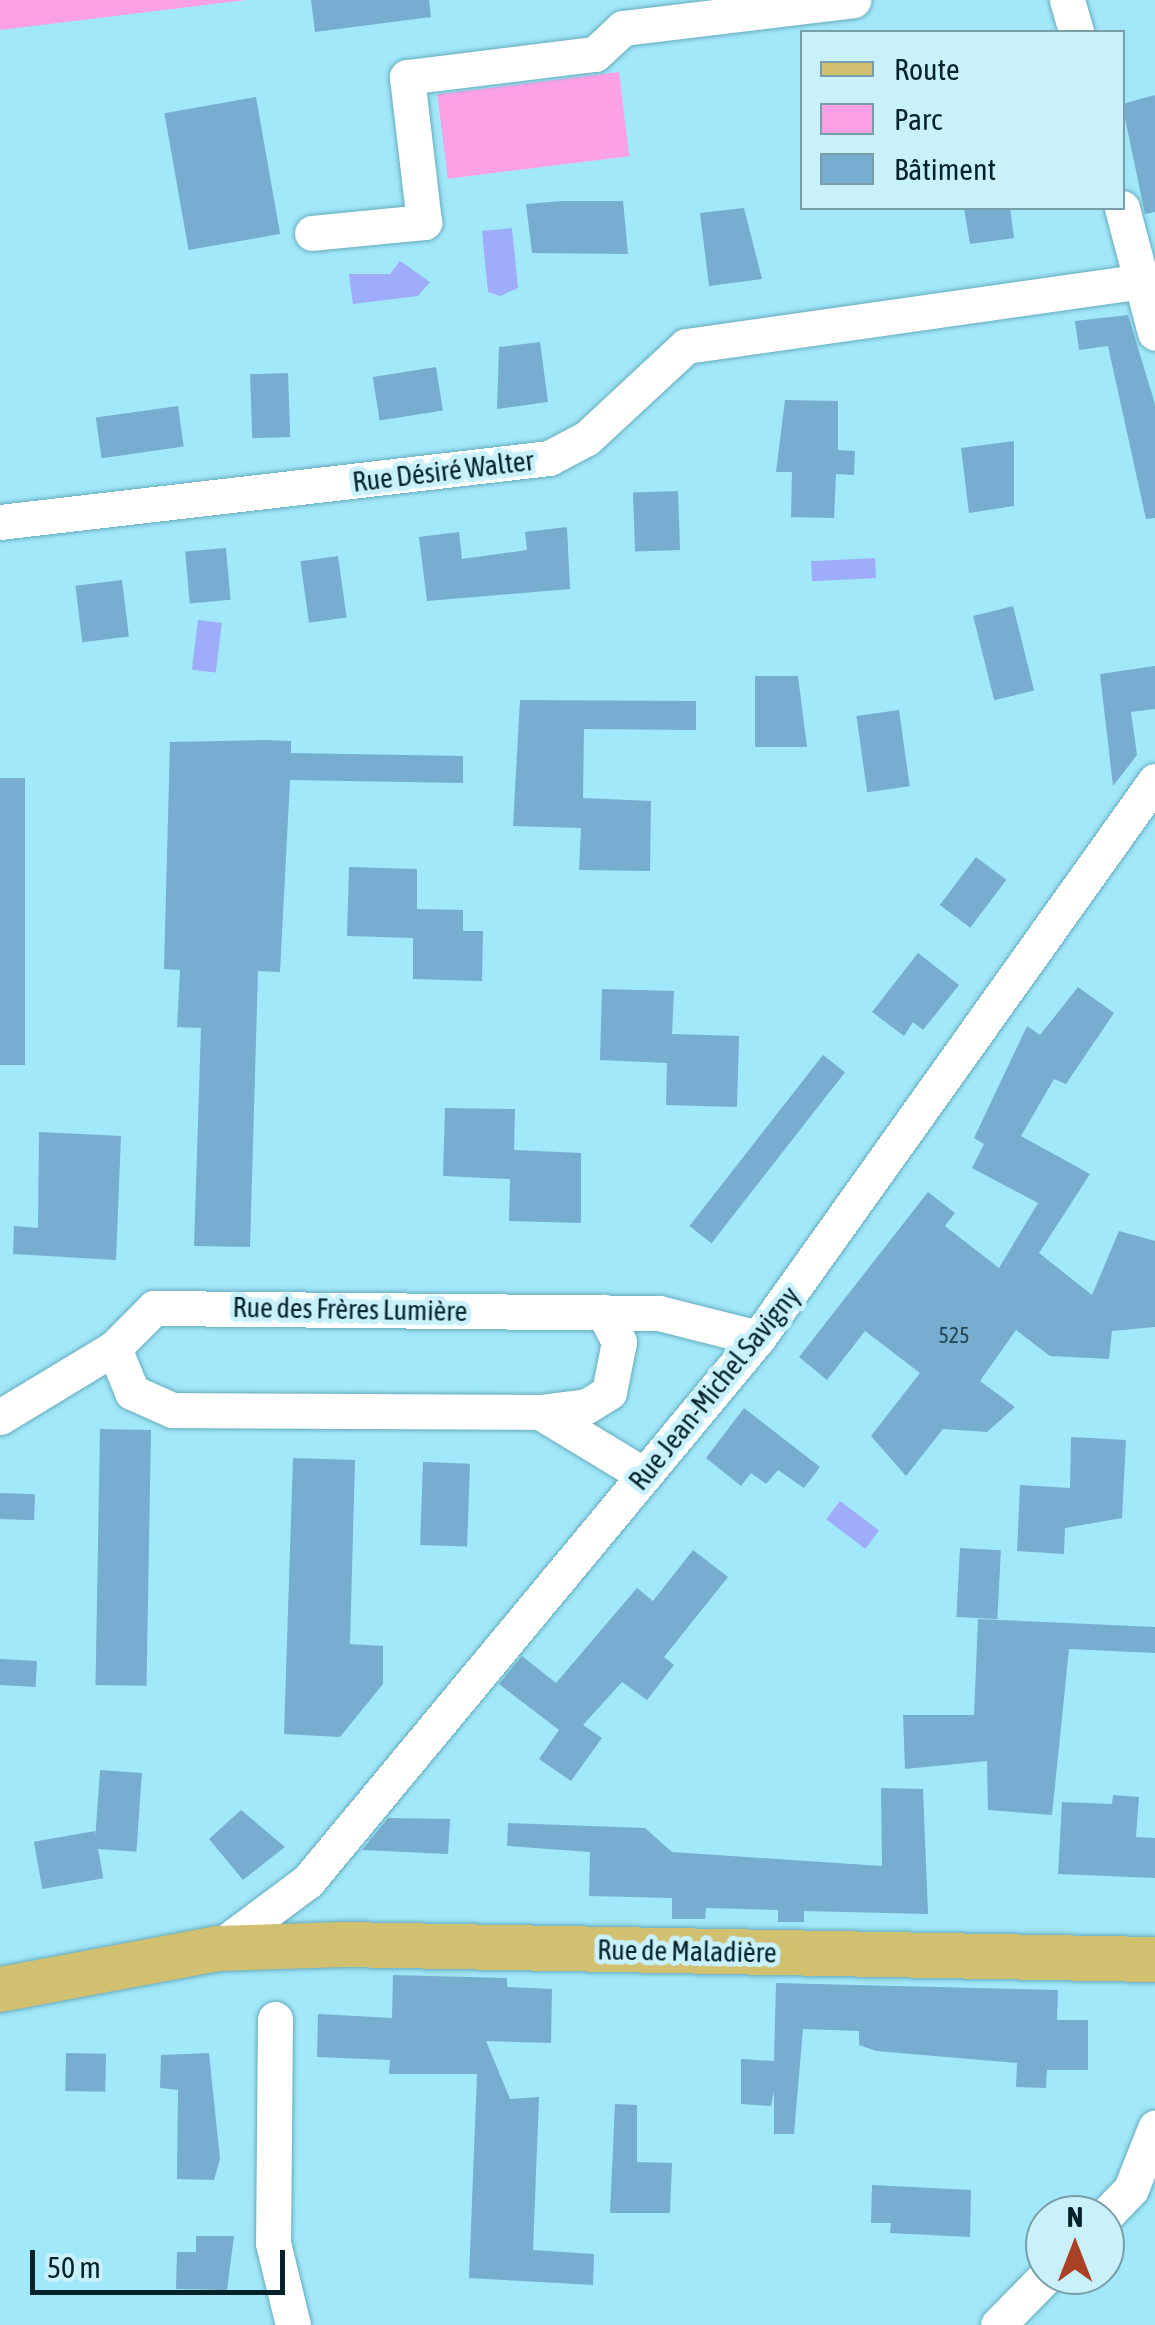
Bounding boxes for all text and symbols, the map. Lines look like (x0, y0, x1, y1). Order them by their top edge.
legend (800, 30, 1125, 210)
text: Route (894, 52, 960, 86)
text: Parc (894, 102, 942, 136)
text: Bâtiment (894, 152, 996, 186)
street label: Rue Désiré Walter (351, 443, 535, 499)
street label: Rue Jean-Michel Savigny (622, 1279, 806, 1497)
street label: Rue des Frères Lumière (232, 1290, 468, 1328)
house number: 525 (938, 1323, 970, 1349)
street label: Rue de Maladière (597, 1933, 777, 1969)
north arrow (1025, 2195, 1125, 2295)
text: N (1067, 2201, 1083, 2233)
scale bar (35, 2230, 290, 2292)
text: 50 m (47, 2250, 101, 2284)

